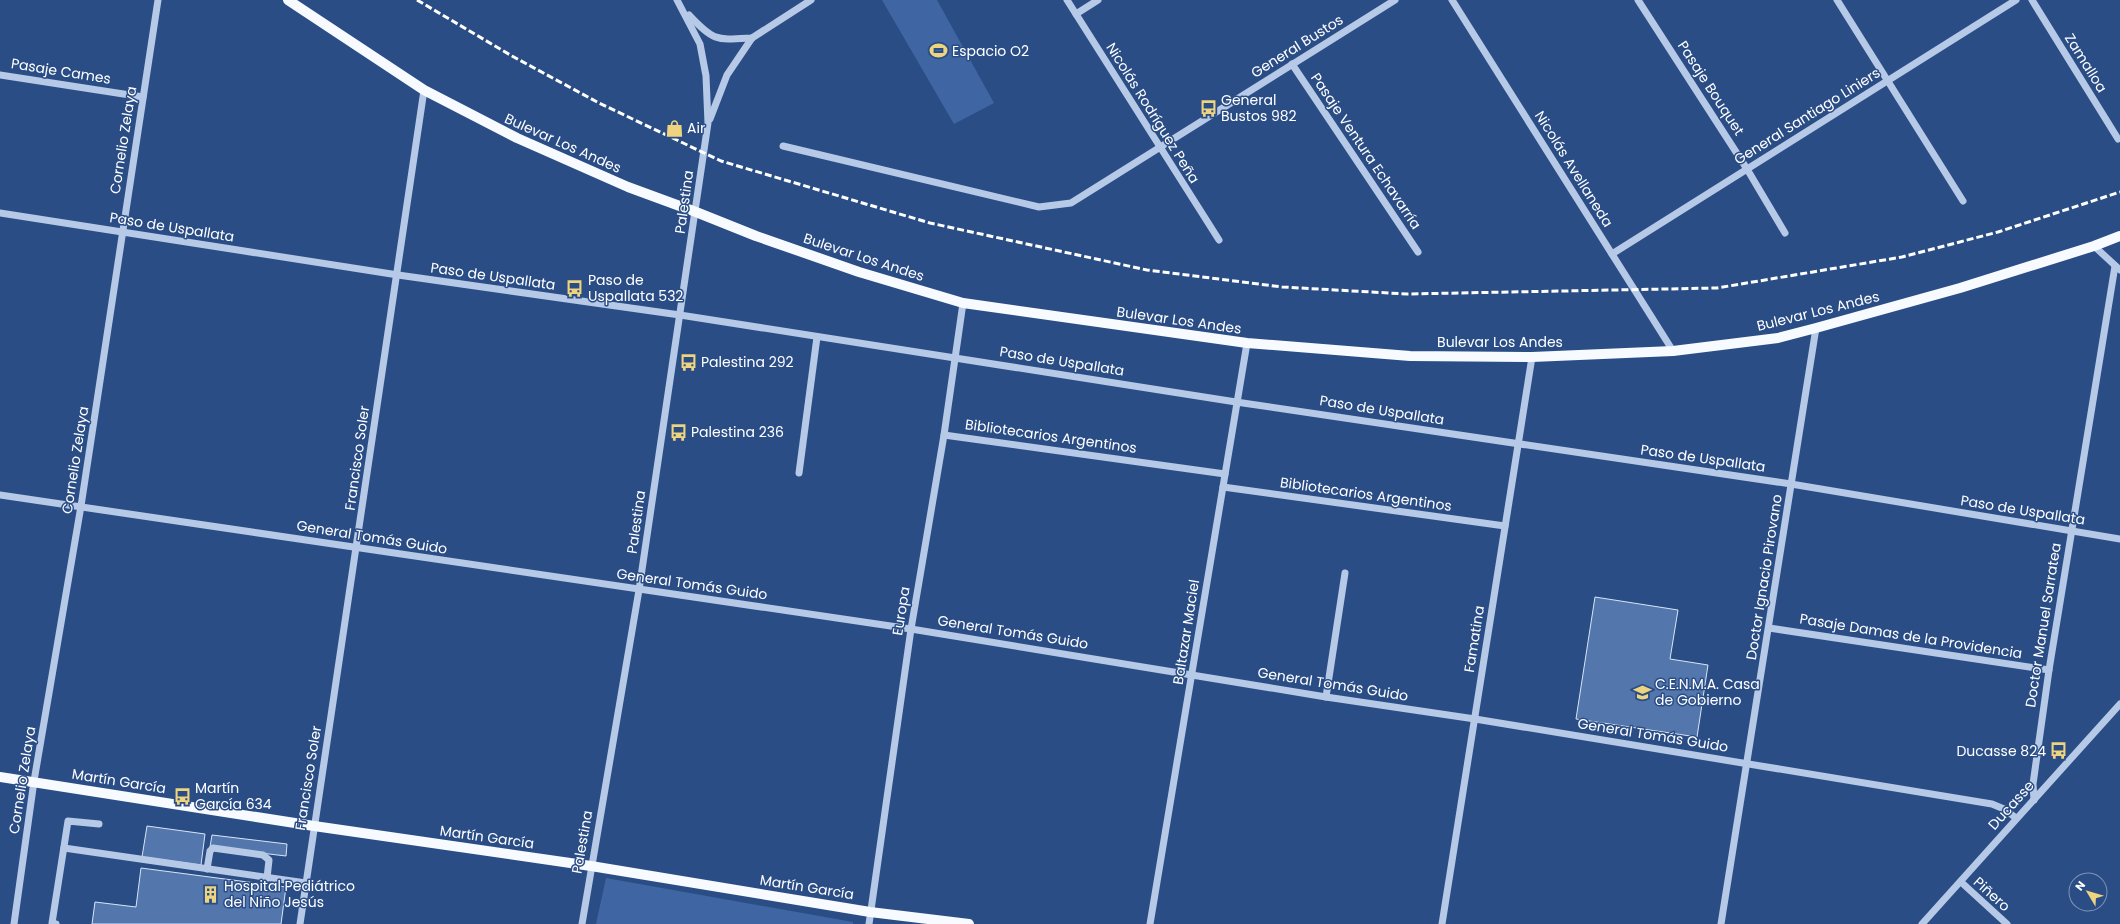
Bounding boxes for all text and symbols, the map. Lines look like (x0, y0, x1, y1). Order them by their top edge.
street label: General Bustos (1247, 10, 1347, 82)
street label: Zamalloa (2060, 30, 2112, 96)
street label: Pasaje Bouquet (1673, 37, 1749, 139)
street label: Nicolás Rodríguez Peña (1101, 39, 1205, 187)
sports icon: Espacio O2 (929, 41, 949, 61)
place label: Espacio O2 (952, 41, 1029, 61)
street label: Pasaje Cames (10, 53, 112, 89)
street label: General Santiago Liniers (1730, 63, 1884, 169)
street label: Pasaje Ventura Echavarría (1306, 69, 1426, 233)
street label: Cornelio Zelaya (105, 85, 141, 195)
place label: General Bustos 982 (1221, 90, 1297, 126)
bus stop icon: General Bustos 982 (1198, 98, 1218, 118)
street label: Nicolás Avellaneda (1530, 107, 1618, 231)
street label: Bulevar Los Andes (501, 108, 625, 178)
shop icon: Air (664, 118, 684, 138)
place label: Air (687, 118, 705, 138)
street label: Palestina (670, 169, 698, 235)
street label: Paso de Uspallata (108, 207, 236, 247)
street label: Bulevar Los Andes (801, 228, 927, 286)
street label: Paso de Uspallata (429, 257, 557, 295)
place label: Paso de Uspallata 532 (588, 270, 683, 306)
bus stop icon: Paso de Uspallata 532 (565, 278, 585, 298)
street label: Bulevar Los Andes (1755, 286, 1881, 336)
street label: Bulevar Los Andes (1115, 301, 1243, 339)
street label: Bulevar Los Andes (1437, 332, 1563, 352)
street label: Paso de Uspallata (998, 341, 1126, 381)
bus stop icon: Palestina 292 (678, 352, 698, 372)
place label: Palestina 292 (701, 352, 794, 372)
street label: Paso de Uspallata (1318, 390, 1446, 430)
street label: Francisco Soler (340, 404, 374, 512)
street label: Cornelio Zelaya (57, 405, 93, 515)
street label: Bibliotecarios Argentinos (964, 414, 1138, 458)
bus stop icon: Palestina 236 (668, 422, 688, 442)
place label: Palestina 236 (691, 422, 784, 442)
street label: Paso de Uspallata (1639, 439, 1767, 477)
street label: Bibliotecarios Argentinos (1279, 472, 1453, 516)
street label: Palestina (622, 489, 650, 555)
street label: Paso de Uspallata (1959, 490, 2087, 530)
street label: Doctor Ignacio Pirovano (1741, 493, 1787, 661)
street label: General Tomás Guido (295, 515, 449, 559)
street label: Doctor Manuel Sarratea (2020, 541, 2066, 709)
street label: General Tomás Guido (615, 564, 769, 605)
street label: Baltazar Maciel (1168, 578, 1204, 686)
street label: Europa (887, 585, 915, 637)
street label: Famatina (1459, 604, 1489, 674)
street label: Pasaje Damas de la Providencia (1798, 609, 2024, 663)
street label: General Tomás Guido (936, 610, 1090, 654)
street label: General Tomás Guido (1256, 662, 1410, 706)
place label: C.E.N.M.A. Casa de Gobierno (1655, 674, 1760, 710)
school or university icon: C.E.N.M.A. Casa de Gobierno (1632, 682, 1652, 702)
street label: General Tomás Guido (1576, 713, 1730, 757)
street label: Francisco Soler (290, 724, 326, 832)
street label: Cornelio Zelaya (4, 725, 40, 835)
place label: Ducasse 824 (1956, 741, 2046, 761)
bus stop icon: Ducasse 824 (2049, 741, 2069, 761)
street label: Martín García (71, 764, 167, 798)
street label: Ducasse (1983, 776, 2039, 834)
place label: Martín García 634 (195, 778, 272, 814)
bus stop icon: Martín García 634 (172, 786, 192, 806)
street label: Palestina (567, 809, 597, 875)
street label: Martín García (439, 820, 535, 854)
street label: Martín García (759, 870, 855, 904)
street label: Piñero (1969, 872, 2015, 916)
north arrow (2068, 872, 2108, 912)
place label: Hospital Pediátrico del Niño Jesús (224, 876, 355, 912)
text: N (2071, 878, 2089, 894)
building icon: Hospital Pediátrico del Niño Jesús (201, 884, 221, 904)

